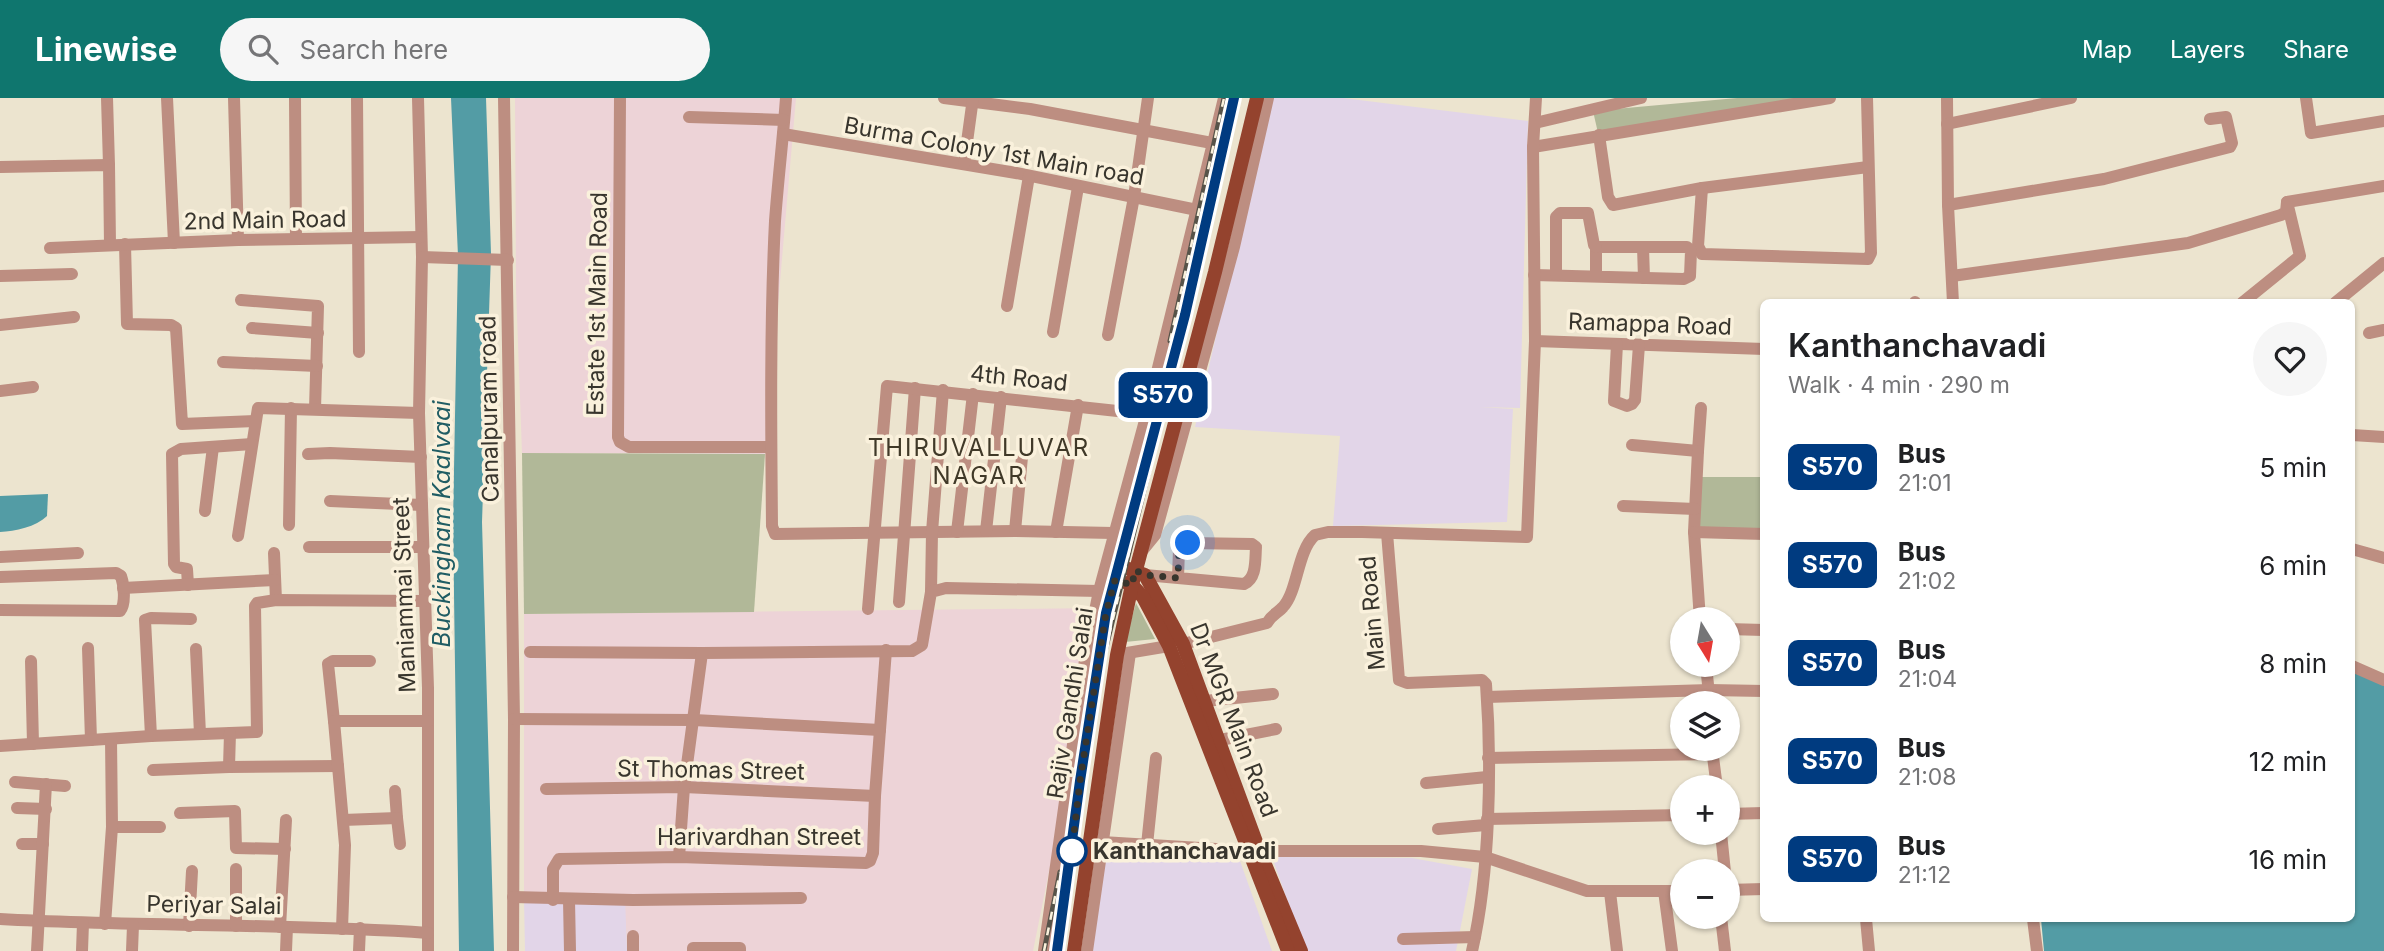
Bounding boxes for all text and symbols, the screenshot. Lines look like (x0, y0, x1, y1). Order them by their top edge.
search box (220, 18, 710, 81)
text: Linewise (35, 29, 178, 69)
icon: search (244, 30, 282, 68)
text: Search here (300, 34, 448, 65)
text: Map (2082, 35, 2132, 64)
text: Layers (2170, 35, 2245, 64)
text: Share (2283, 35, 2349, 64)
street label: Burma Colony 1st Main road (842, 111, 1146, 191)
street label: Estate 1st Main Road (581, 192, 613, 416)
street label: 2nd Main Road (183, 205, 347, 235)
street label: Ramappa Road (1568, 307, 1732, 341)
street label: Canalpuram road (473, 315, 505, 503)
button: heart (2253, 322, 2327, 396)
text: Kanthanchavadi (1788, 325, 2047, 365)
street label: 4th Road (969, 359, 1069, 397)
text: Walk · 4 min · 290 m (1788, 371, 2010, 399)
line badge: S570 (1114, 372, 1212, 418)
text: S570 (1133, 380, 1193, 409)
water label: Buckingham Kaalvaai (427, 399, 456, 648)
district label: THIRUVALLUVAR NAGAR (868, 433, 1090, 490)
text: Bus (1898, 438, 1946, 469)
text: S570 (1802, 452, 1863, 481)
text: 5 min (2259, 452, 2327, 483)
text: 21:01 (1898, 469, 1952, 497)
street label: Maniammai Street (387, 496, 421, 693)
your location (1170, 525, 1205, 560)
text: Bus (1898, 536, 1946, 567)
text: S570 (1802, 550, 1863, 579)
text: 6 min (2259, 550, 2327, 581)
street label: Main Road (1353, 555, 1391, 671)
text: 21:02 (1898, 567, 1956, 595)
street label: Rajiv Gandhi Salai (1041, 605, 1099, 801)
north arrow (1670, 607, 1740, 677)
map controls (1670, 607, 1740, 929)
street label: Dr MGR Main Road (1184, 619, 1284, 821)
text: Bus (1898, 634, 1946, 665)
text: S570 (1802, 648, 1863, 677)
text: 8 min (2259, 648, 2327, 679)
text: 21:04 (1898, 665, 1957, 693)
button: layers (1670, 691, 1740, 761)
text: Bus (1898, 732, 1946, 763)
text: S570 (1802, 746, 1863, 775)
text: 12 min (2249, 746, 2327, 777)
street label: St Thomas Street (617, 754, 805, 786)
text: 21:08 (1898, 763, 1957, 791)
button: + (1670, 775, 1740, 845)
street label: Harivardhan Street (657, 823, 862, 851)
text: Bus (1898, 830, 1946, 861)
marker: Kanthanchavadi (1057, 836, 1087, 866)
place label: Kanthanchavadi (1093, 837, 1276, 865)
text: S570 (1802, 844, 1863, 873)
text: 16 min (2249, 844, 2327, 875)
button: − (1670, 859, 1740, 929)
text: 21:12 (1898, 861, 1951, 889)
street label: Periyar Salai (146, 890, 282, 920)

